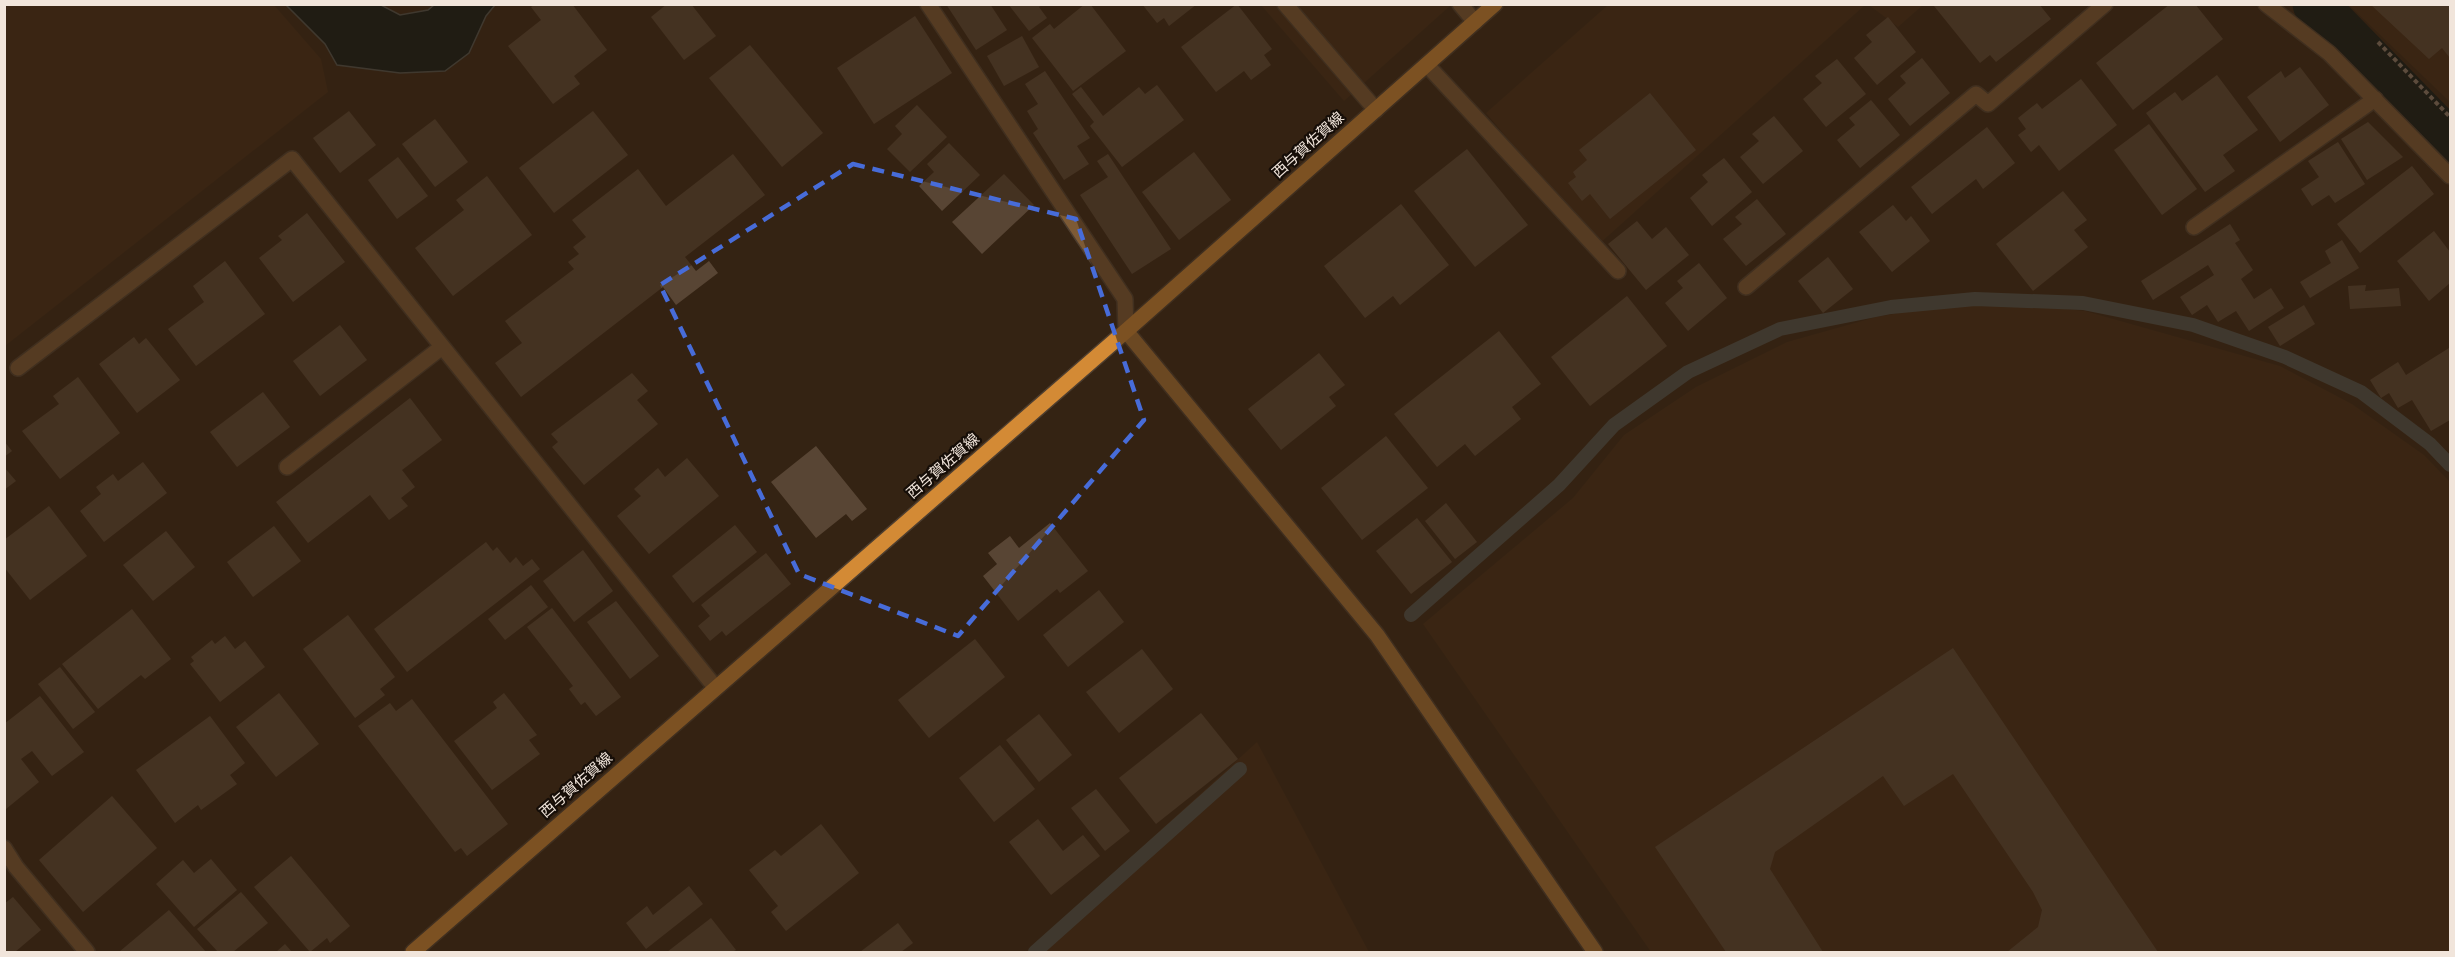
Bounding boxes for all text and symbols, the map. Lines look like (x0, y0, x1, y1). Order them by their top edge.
street label: 西与賀佐賀線 (1267, 107, 1348, 183)
street label: 西与賀佐賀線 (902, 428, 984, 503)
street label: 西与賀佐賀線 (535, 747, 617, 822)

